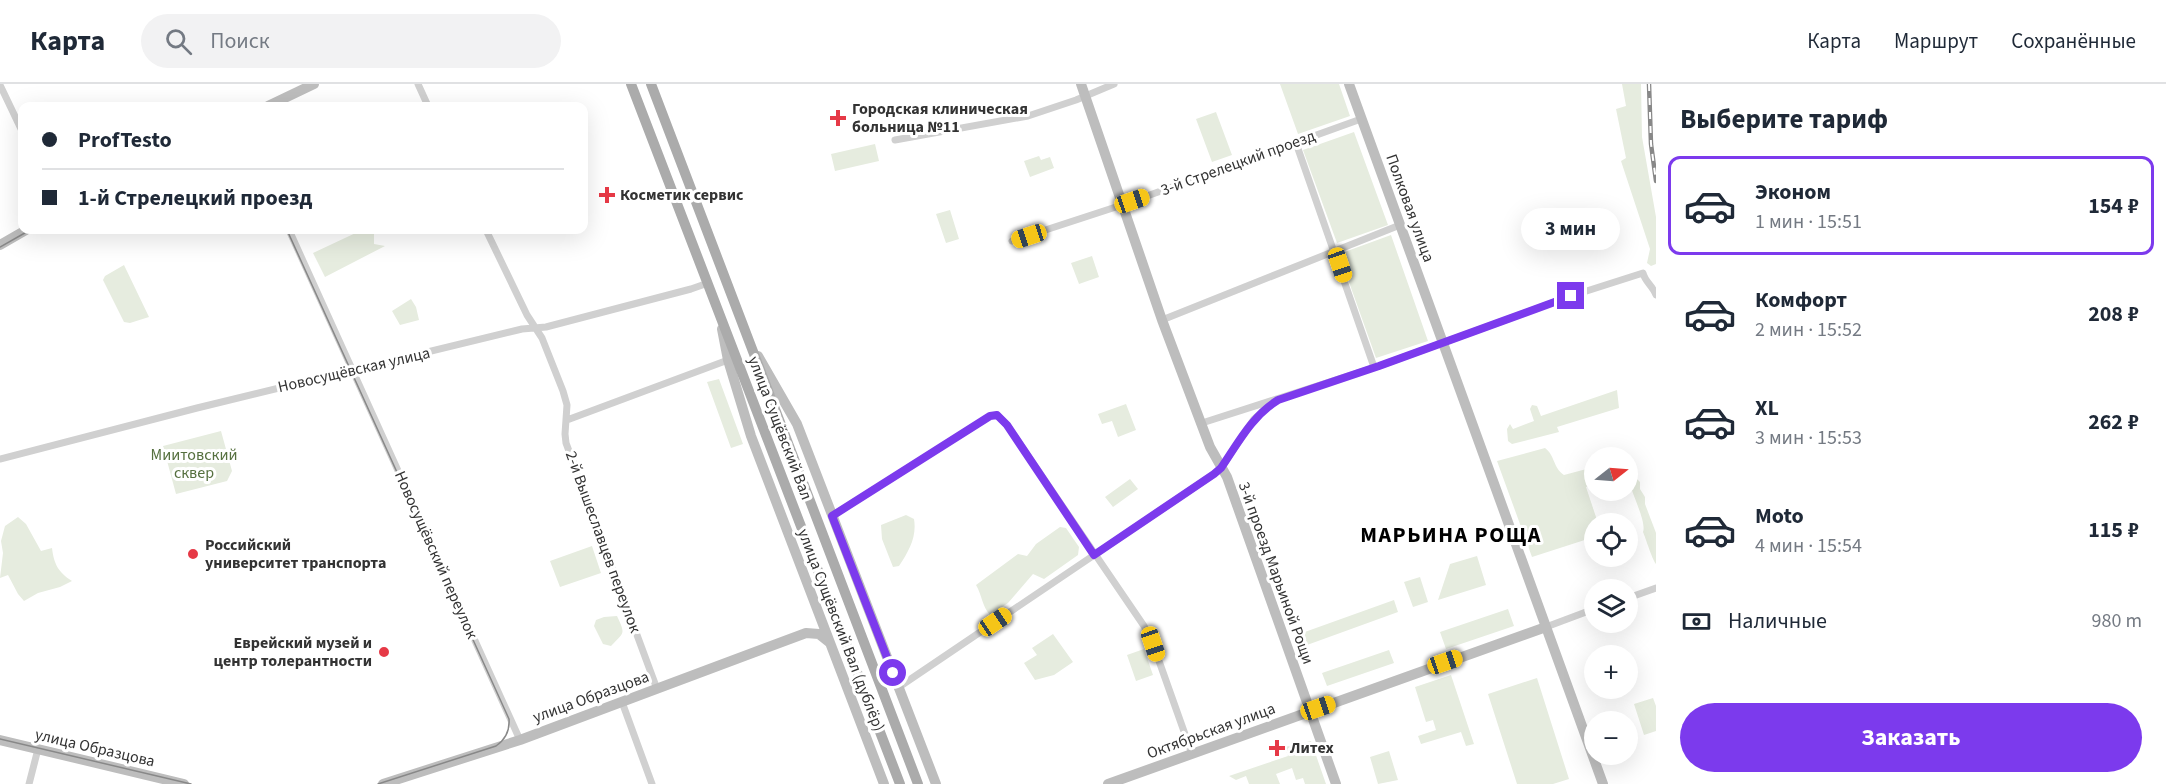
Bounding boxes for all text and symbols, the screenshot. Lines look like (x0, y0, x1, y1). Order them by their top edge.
search box (141, 14, 561, 68)
text: Карта (30, 21, 105, 61)
icon: search (162, 25, 195, 58)
text: Поиск (210, 25, 270, 57)
text: Карта (1807, 26, 1861, 56)
text: Маршрут (1894, 26, 1978, 56)
text: Сохранённые (2011, 26, 2136, 56)
place label: Городская клиническая больница №11 (852, 98, 1028, 138)
text: Выберите тариф (1680, 100, 1888, 139)
marker: Городская клиническая больница №11 (829, 109, 847, 127)
text: ProfTesto (78, 124, 172, 156)
street label: 3-й Стрелецкий проезд (1158, 125, 1319, 201)
street label: Полковая улица (1380, 151, 1440, 265)
text: Эконом (1755, 176, 1831, 208)
icon: car (1683, 179, 1737, 233)
text: 1-й Стрелецкий проезд (78, 182, 312, 214)
place label: Косметик сервис (620, 184, 744, 206)
marker: Косметик сервис (598, 186, 616, 204)
car (1112, 187, 1152, 215)
text: 154 ₽ (2088, 190, 2139, 222)
text: 1 мин · 15:51 (1755, 208, 1862, 236)
callout: 3 мин (1522, 209, 1620, 251)
text: 3 мин (1545, 215, 1596, 243)
car (1009, 222, 1049, 250)
car (1326, 245, 1354, 285)
route end (1557, 282, 1584, 309)
text: Комфорт (1755, 284, 1847, 316)
icon: car (1683, 287, 1737, 341)
text: 208 ₽ (2088, 298, 2139, 330)
text: 2 мин · 15:52 (1755, 316, 1862, 344)
street label: Новосущёвская улица (276, 342, 432, 398)
street label: улица Сущёвский Вал (742, 353, 818, 503)
text: XL (1755, 392, 1779, 424)
icon: car (1683, 395, 1737, 449)
text: 262 ₽ (2088, 406, 2139, 438)
text: 3 мин · 15:53 (1755, 424, 1862, 452)
park label: Миитовский сквер (151, 444, 237, 484)
north arrow (1584, 447, 1638, 501)
map controls (1584, 447, 1638, 765)
street label: 2-й Вышеславцев переулок (560, 448, 646, 636)
street label: Новосущёвский переулок (389, 468, 483, 643)
street label: 3-й проезд Марьиной Рощи (1233, 479, 1319, 667)
text: Moto (1755, 500, 1804, 532)
icon: car (1683, 503, 1737, 557)
button: locate (1584, 513, 1638, 567)
text: 115 ₽ (2088, 514, 2139, 546)
district label: МАРЬИНА РОЩА (1360, 519, 1542, 551)
street label: улица Сущёвский Вал (дублёр) (792, 526, 890, 734)
text: 4 мин · 15:54 (1755, 532, 1862, 560)
place label: Российский университет транспорта (205, 534, 386, 574)
marker: Российский университет транспорта (186, 547, 200, 561)
button: layers (1584, 579, 1638, 633)
car (975, 604, 1015, 640)
icon: cash (1680, 605, 1713, 638)
text: Наличные (1728, 605, 1827, 637)
text: 980 m (2092, 607, 2142, 635)
car (1139, 624, 1167, 664)
place label: Еврейский музей и центр толерантности (213, 632, 372, 672)
marker: Еврейский музей и центр толерантности (377, 645, 391, 659)
button: + (1584, 645, 1638, 699)
car (1425, 648, 1465, 676)
route start (879, 659, 906, 686)
street label: улица Образцова (530, 666, 652, 728)
car (1298, 694, 1338, 722)
street label: Октябрьская улица (1144, 698, 1278, 764)
button: Заказать (1680, 703, 2142, 772)
button: − (1584, 711, 1638, 765)
street label: улица Образцова (33, 724, 157, 772)
place label: Литех (1289, 737, 1334, 759)
marker: Литех (1268, 739, 1286, 757)

